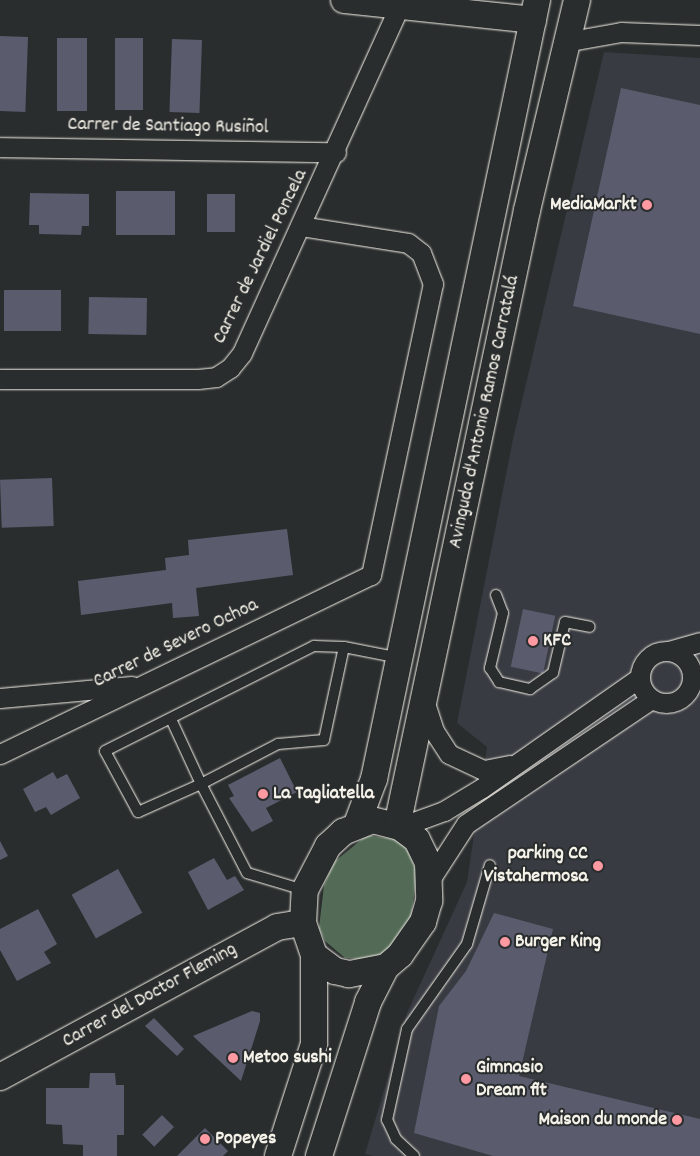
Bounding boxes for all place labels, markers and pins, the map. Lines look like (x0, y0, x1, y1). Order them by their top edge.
place label: MediaMarkt (550, 193, 637, 217)
marker: MediaMarkt (641, 199, 653, 211)
place label: KFC (543, 629, 571, 653)
marker: KFC (527, 635, 539, 647)
place label: La Tagliatella (273, 782, 374, 806)
marker: La Tagliatella (257, 788, 269, 800)
place label: parking CC Vistahermosa (484, 842, 588, 889)
marker: parking CC Vistahermosa (592, 860, 604, 872)
place label: Burger King (515, 930, 601, 954)
marker: Burger King (499, 936, 511, 948)
place label: Metoo sushi (243, 1046, 332, 1070)
marker: Metoo sushi (227, 1052, 239, 1064)
place label: Gimnasio Dream fit (476, 1056, 547, 1103)
marker: Gimnasio Dream fit (460, 1073, 472, 1085)
place label: Maison du monde (538, 1108, 667, 1132)
marker: Maison du monde (671, 1114, 683, 1126)
place label: Popeyes (215, 1127, 276, 1151)
marker: Popeyes (199, 1133, 211, 1145)

